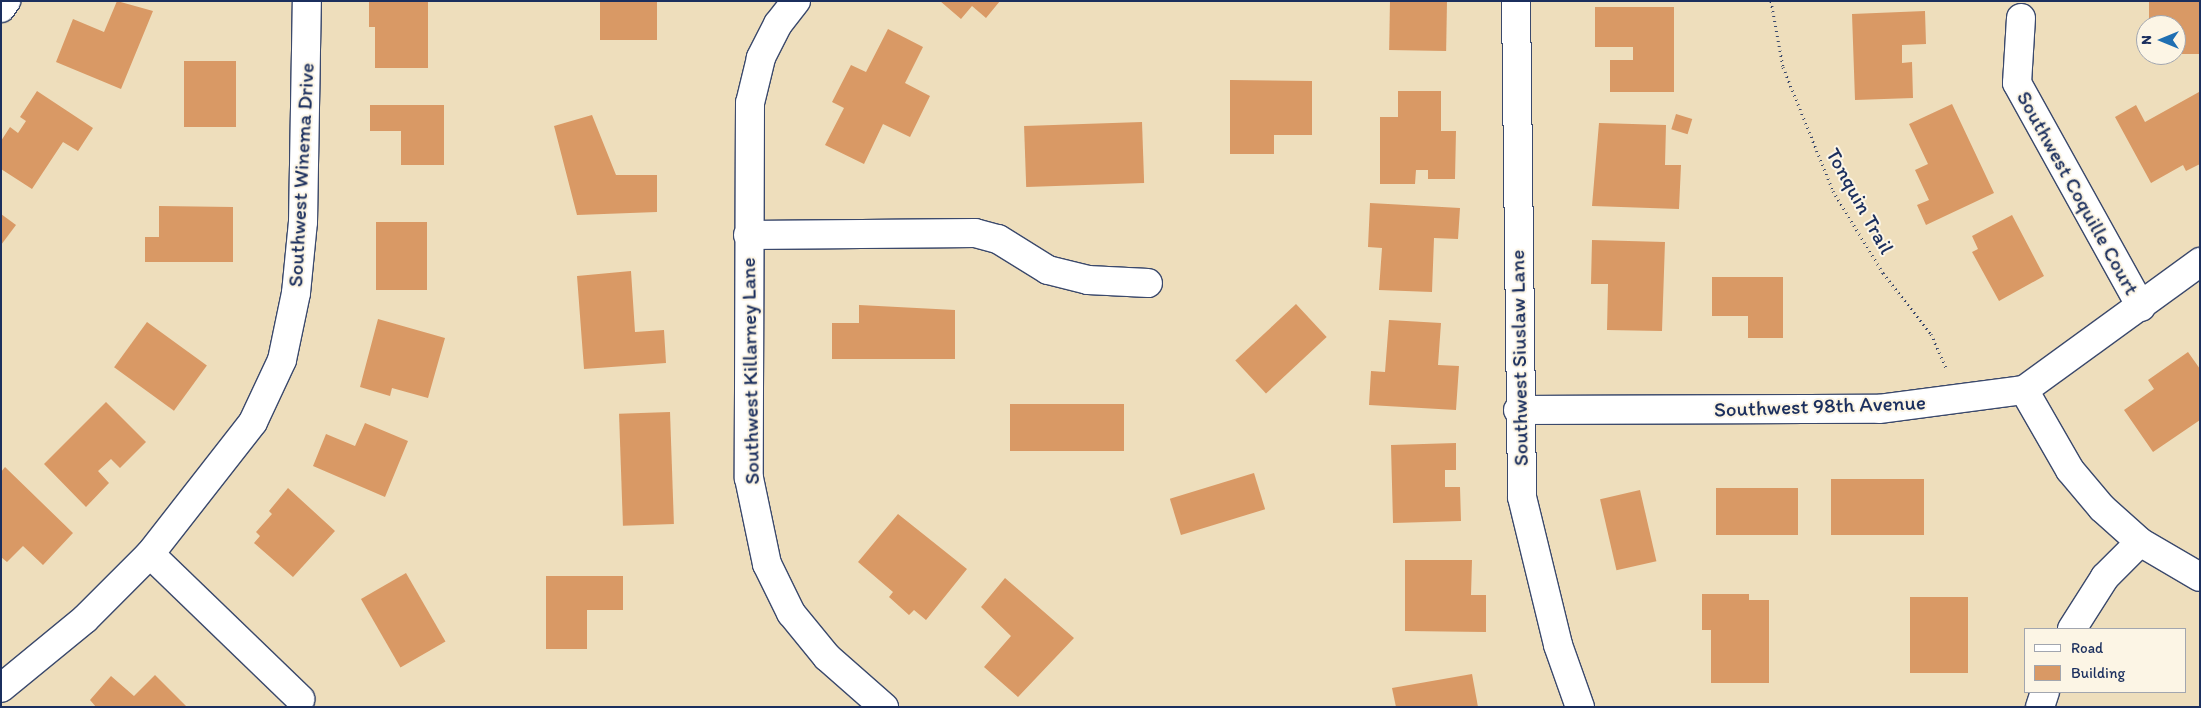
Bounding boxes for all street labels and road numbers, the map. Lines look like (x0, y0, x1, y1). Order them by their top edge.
street label: Southwest Winema Drive (283, 62, 319, 288)
street label: Southwest Coquille Court (2011, 87, 2145, 299)
street label: Tonquin Trail (1821, 144, 1899, 258)
street label: Southwest Siuslaw Lane (1505, 250, 1533, 466)
street label: Southwest Killarney Lane (735, 257, 765, 485)
street label: Southwest 98th Avenue (1714, 390, 1926, 422)

